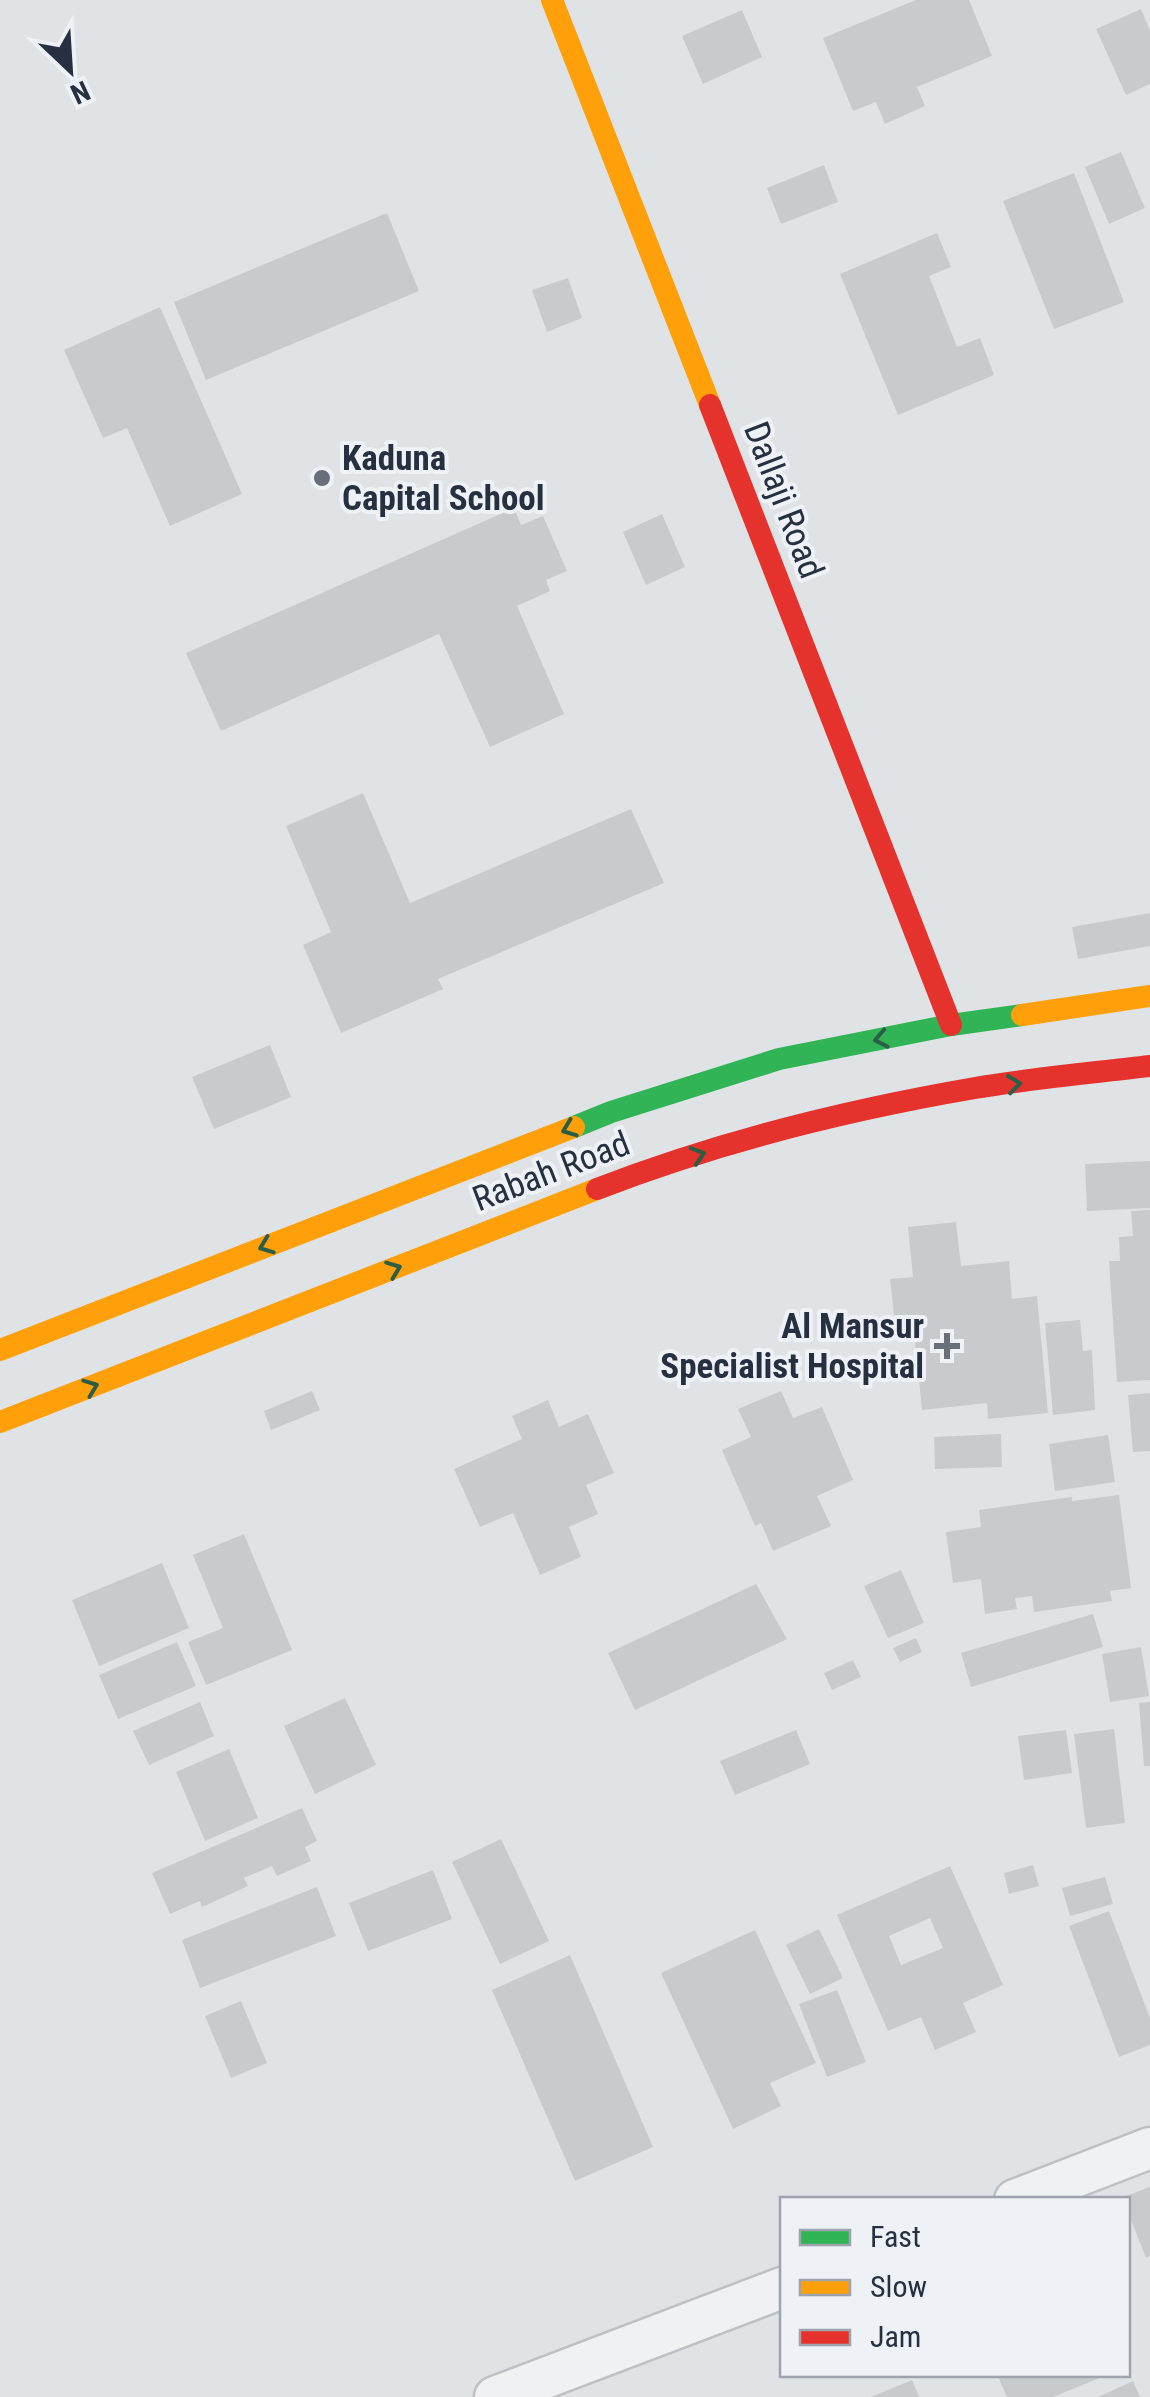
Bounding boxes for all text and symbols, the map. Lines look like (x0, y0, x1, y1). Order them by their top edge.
north arrow (20, 20, 120, 120)
text: N (66, 74, 95, 111)
street label: Dallaji Road (735, 416, 832, 584)
place label: Kaduna Capital School (342, 438, 545, 519)
marker: Kaduna Capital School (311, 467, 333, 489)
one-way arrow (873, 1027, 890, 1048)
one-way arrow (1006, 1074, 1023, 1095)
one-way arrow (562, 1117, 579, 1137)
street label: Rabah Road (467, 1123, 635, 1220)
one-way arrow (689, 1146, 706, 1167)
one-way arrow (259, 1235, 276, 1255)
one-way arrow (384, 1260, 401, 1281)
place label: Al Mansur Specialist Hospital (660, 1306, 924, 1387)
marker: Al Mansur Specialist Hospital (934, 1333, 960, 1359)
one-way arrow (81, 1379, 99, 1399)
legend (780, 2197, 1130, 2377)
text: Fast (870, 2219, 921, 2254)
text: Slow (870, 2269, 927, 2304)
text: Jam (870, 2319, 921, 2354)

